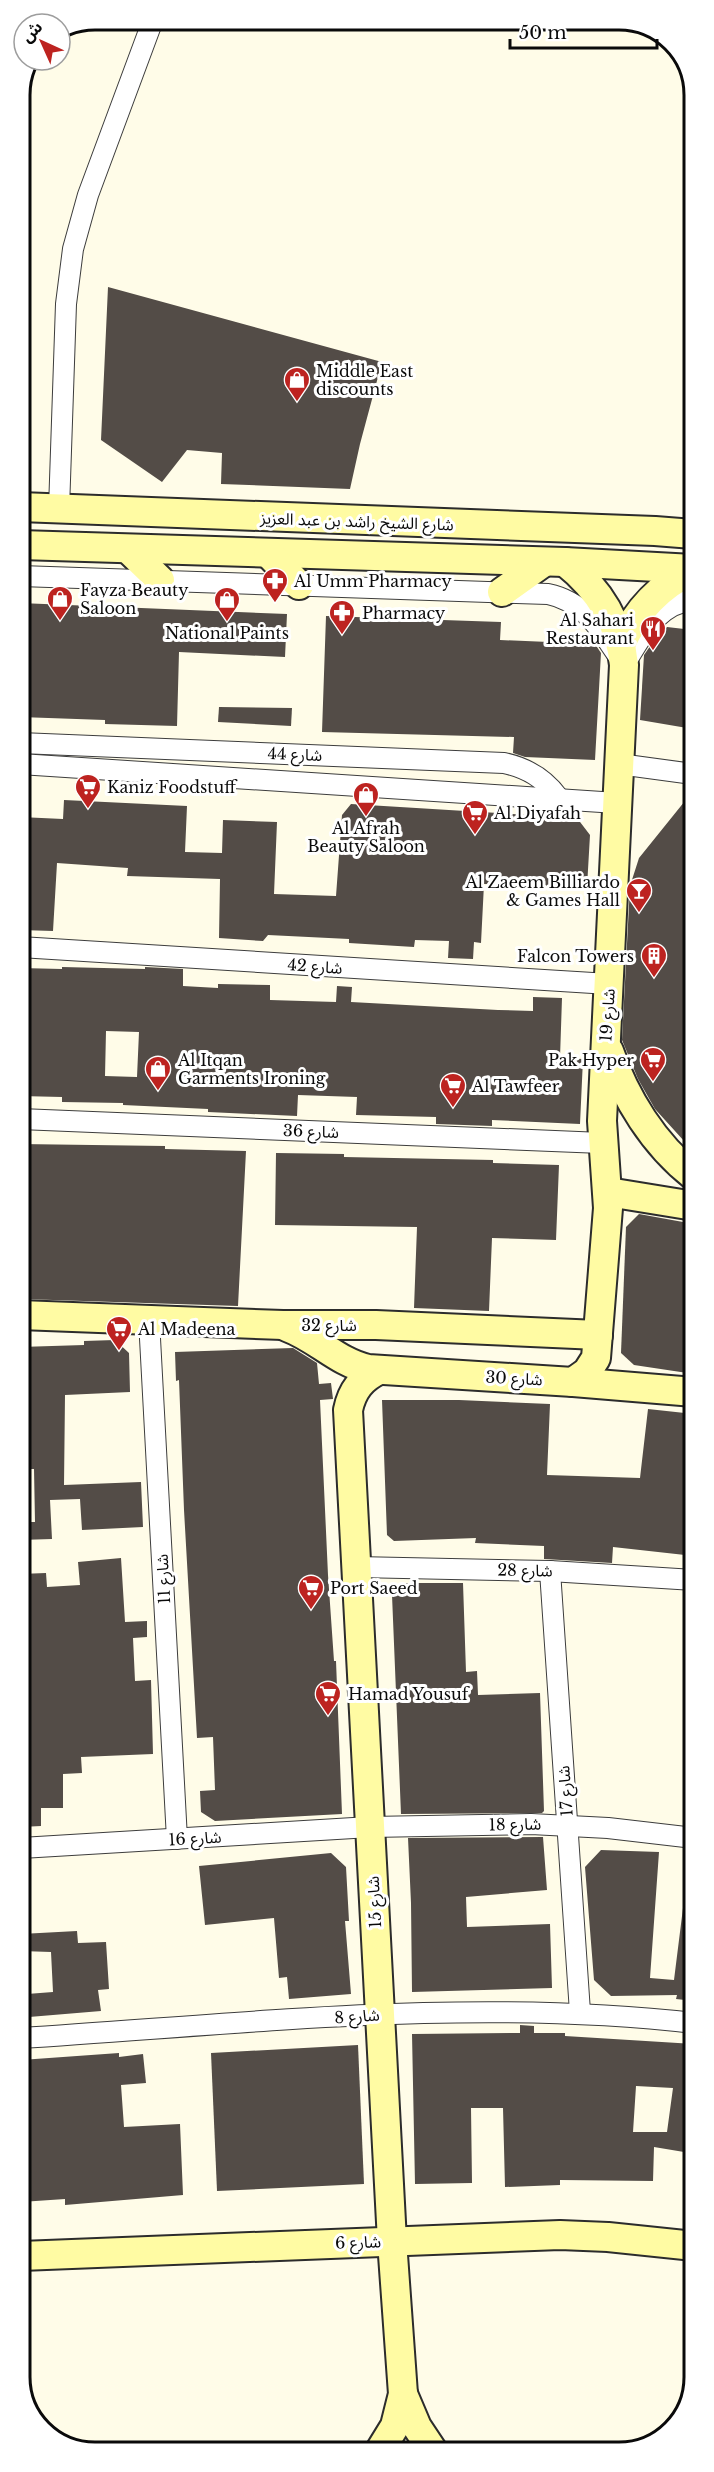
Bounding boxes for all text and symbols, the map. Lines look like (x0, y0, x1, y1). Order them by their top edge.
north arrow (12, 12, 72, 72)
scale bar (510, 12, 657, 50)
text: ش (17, 17, 46, 46)
text: 50 m (519, 22, 567, 44)
place label: Middle East discounts (316, 361, 413, 399)
shop icon: Middle East discounts (282, 365, 312, 403)
street label: شارع الشيخ راشد بن عبد العزيز (259, 508, 454, 537)
pharmacy icon: Al Umm Pharmacy (260, 566, 290, 604)
place label: Al Umm Pharmacy (293, 571, 452, 591)
place label: Fayza Beauty Saloon (80, 580, 189, 618)
shop icon: Fayza Beauty Saloon (45, 584, 75, 622)
shop icon: National Paints (212, 585, 242, 623)
pharmacy icon: Pharmacy (327, 598, 357, 636)
place label: Pharmacy (362, 603, 446, 623)
place label: Al Sahari Restaurant (546, 610, 635, 648)
restaurant icon: Al Sahari Restaurant (638, 614, 668, 652)
place label: National Paints (165, 623, 289, 643)
street label: شارع 44 (267, 743, 323, 768)
supermarket icon: Kaniz Foodstuff (73, 772, 103, 810)
place label: Kaniz Foodstuff (107, 777, 238, 797)
shop icon: Al Afrah Beauty Saloon (351, 780, 381, 818)
supermarket icon: Al Diyafah (460, 798, 490, 836)
place label: Al Diyafah (493, 803, 581, 823)
place label: Al Afrah Beauty Saloon (307, 818, 425, 856)
place label: Al Zaeem Billiardo & Games Hall (464, 872, 620, 910)
bar icon: Al Zaeem Billiardo & Games Hall (624, 876, 654, 914)
building icon: Falcon Towers (639, 941, 669, 979)
place label: Falcon Towers (517, 946, 634, 966)
street label: شارع 42 (287, 954, 343, 981)
street label: شارع 19 (595, 988, 622, 1042)
supermarket icon: Pak Hyper (638, 1045, 668, 1083)
place label: Al Itqan Garments Ironing (177, 1050, 326, 1088)
place label: Pak Hyper (548, 1050, 634, 1070)
shop icon: Al Itqan Garments Ironing (143, 1054, 173, 1092)
supermarket icon: Al Tawfeer (438, 1071, 468, 1109)
place label: Al Tawfeer (471, 1076, 560, 1096)
street label: شارع 36 (283, 1120, 339, 1145)
supermarket icon: Al Madeena (104, 1314, 134, 1352)
street label: شارع 32 (301, 1315, 357, 1338)
place label: Al Madeena (137, 1319, 236, 1339)
street label: شارع 30 (485, 1367, 543, 1392)
street label: شارع 11 (152, 1553, 177, 1605)
street label: شارع 28 (497, 1560, 553, 1583)
supermarket icon: Port Saeed (296, 1573, 326, 1611)
place label: Port Saeed (330, 1578, 418, 1598)
supermarket icon: Hamad Yousuf (313, 1679, 343, 1717)
place label: Hamad Yousuf (348, 1684, 471, 1704)
street label: شارع 17 (553, 1765, 580, 1817)
street label: شارع 18 (489, 1814, 542, 1837)
street label: شارع 16 (168, 1827, 222, 1852)
street label: شارع 15 (363, 1875, 388, 1928)
street label: شارع 8 (334, 2004, 381, 2031)
street label: شارع 6 (335, 2231, 381, 2256)

